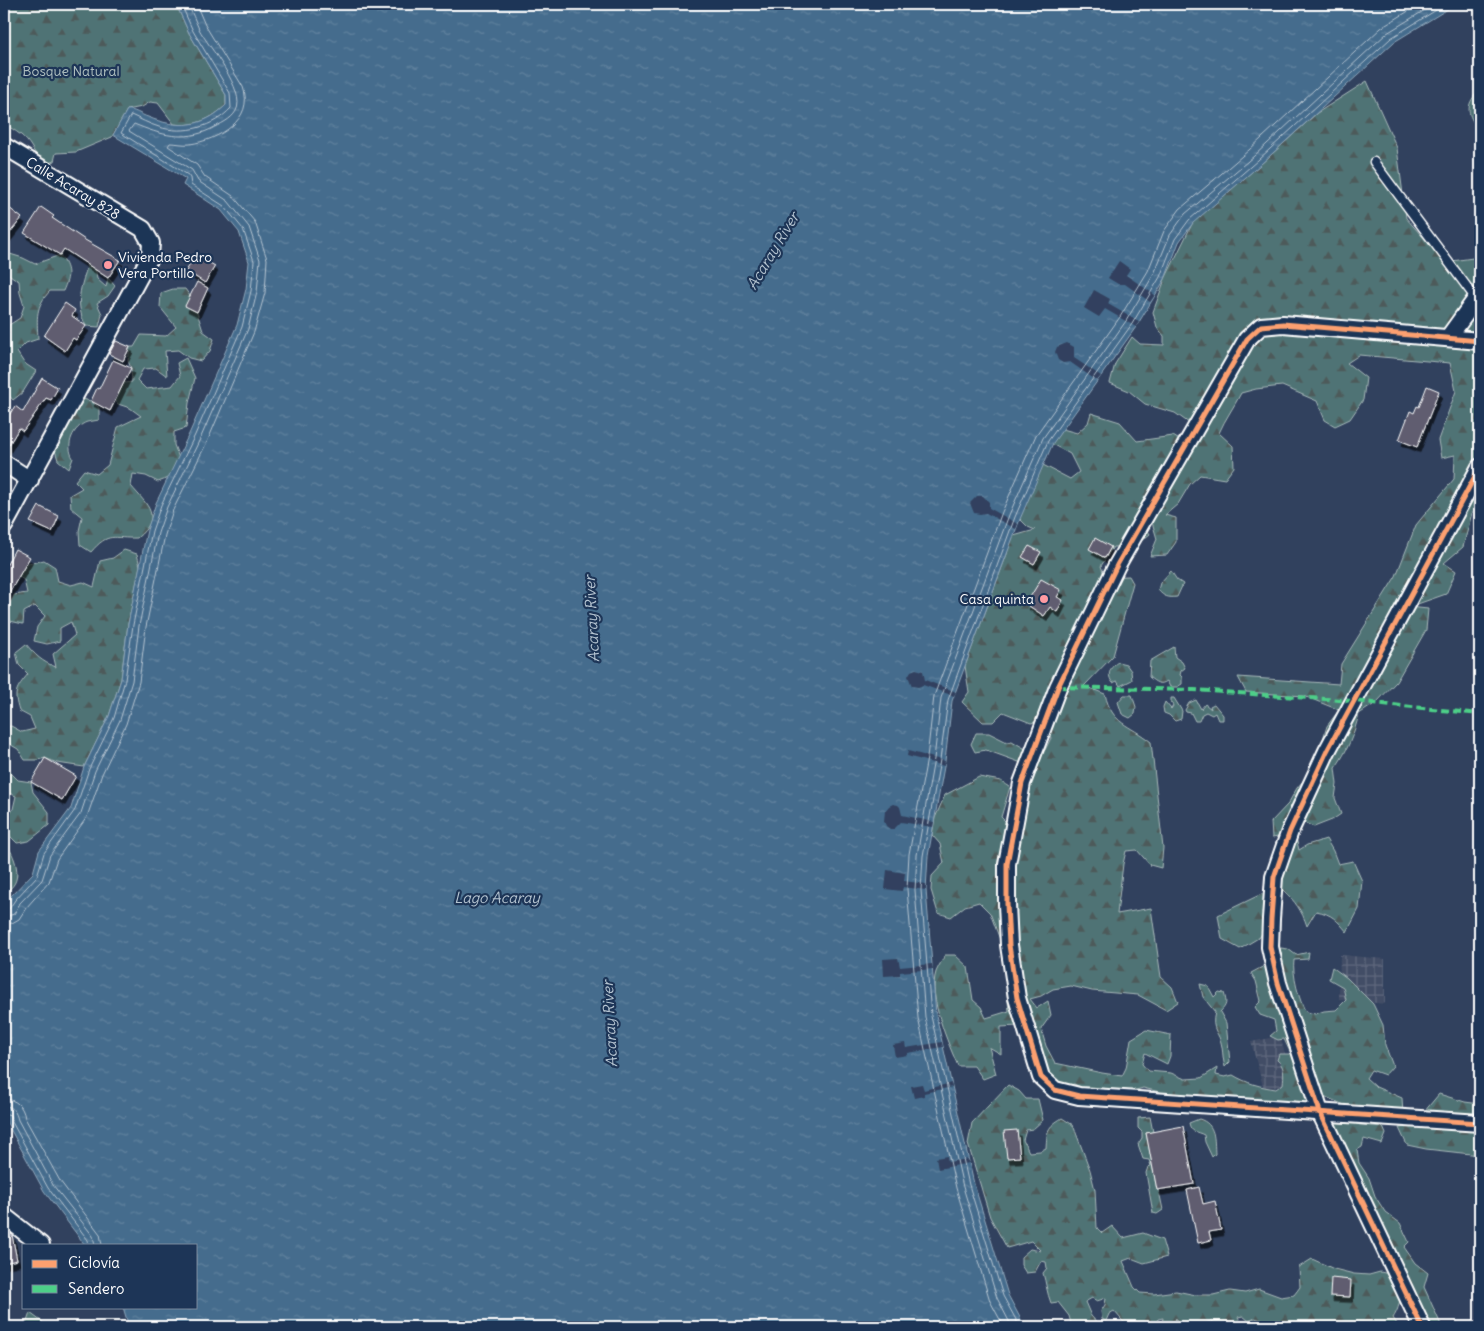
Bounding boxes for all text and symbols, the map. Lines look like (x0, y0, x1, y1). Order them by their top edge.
park label: Bosque Natural (22, 62, 120, 80)
street label: Calle Acaray 828 (23, 153, 123, 223)
water label: Acaray River (742, 207, 804, 293)
place label: Vivienda Pedro Vera Portillo (118, 248, 212, 282)
marker: Vivienda Pedro Vera Portillo (102, 259, 114, 271)
water label: Acaray River (580, 573, 603, 663)
place label: Casa quinta (959, 590, 1034, 608)
marker: Casa quinta (1038, 593, 1050, 605)
water label: Lago Acaray (454, 888, 541, 907)
water label: Acaray River (598, 978, 621, 1068)
legend (22, 1244, 198, 1308)
text: Ciclovía (68, 1253, 120, 1272)
text: Sendero (68, 1279, 124, 1298)

